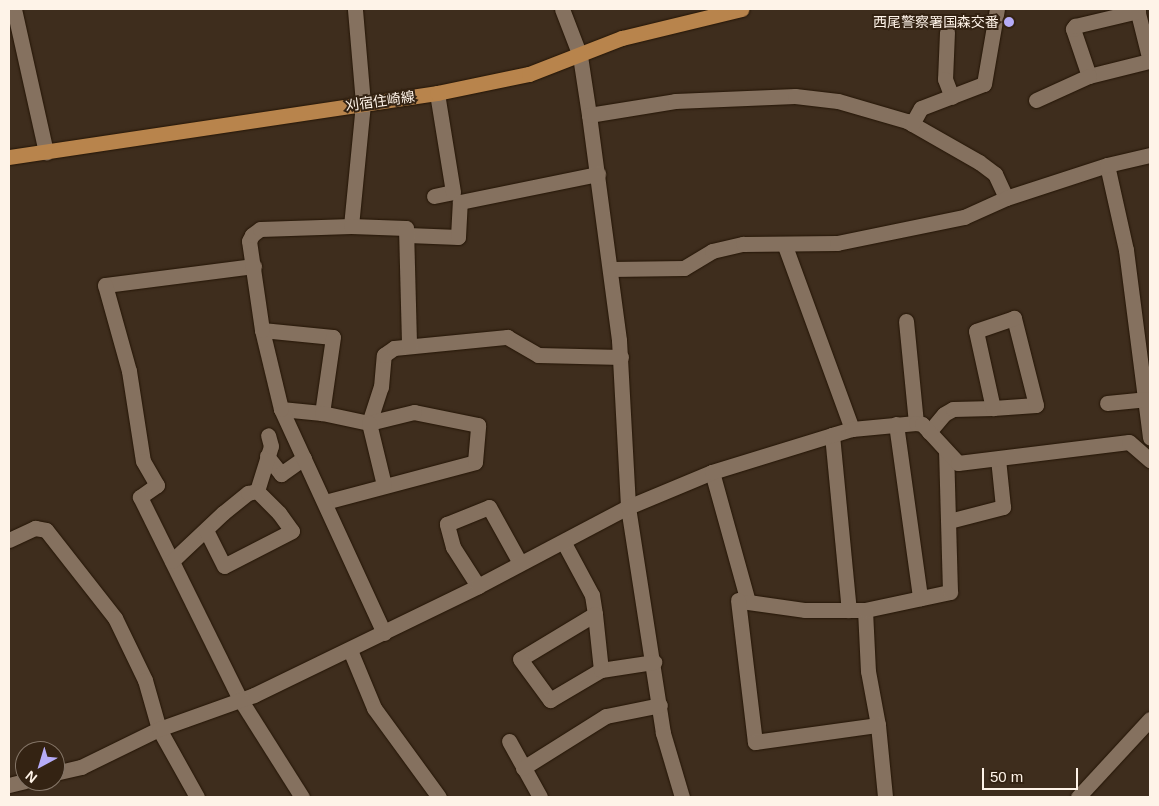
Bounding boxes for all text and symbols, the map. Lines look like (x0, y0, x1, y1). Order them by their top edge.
place label: 西尾警察署国森交番 (873, 14, 999, 30)
marker: 西尾警察署国森交番 (1003, 16, 1015, 28)
street label: 刈宿住崎線 (344, 88, 416, 114)
north arrow (15, 741, 65, 791)
scale bar (984, 758, 1080, 790)
text: N (22, 767, 40, 786)
text: 50 m (990, 768, 1023, 785)

